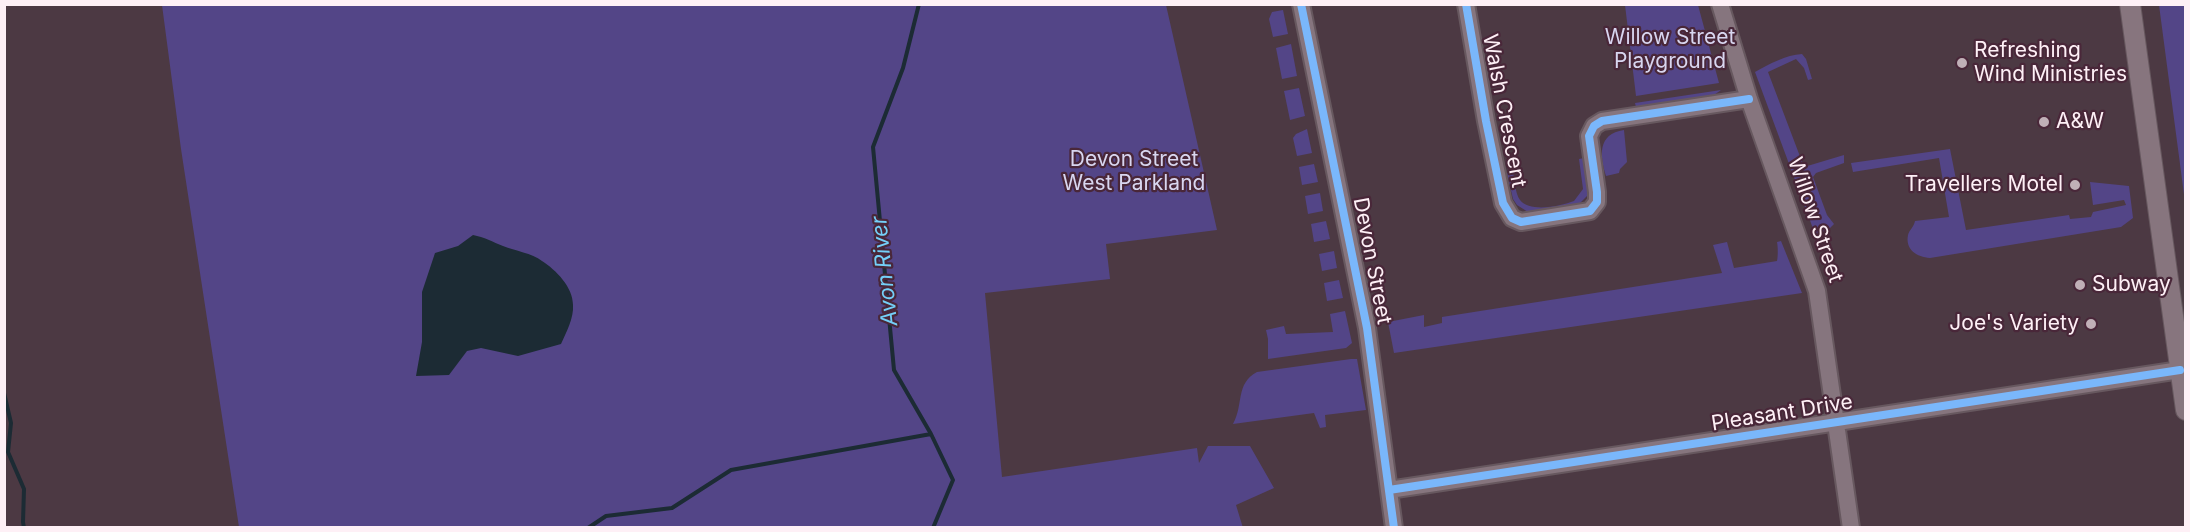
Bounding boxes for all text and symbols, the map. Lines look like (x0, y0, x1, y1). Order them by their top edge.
park label: Willow Street Playground (1605, 25, 1735, 75)
street label: Walsh Crescent (1477, 32, 1531, 190)
place label: Refreshing Wind Ministries (1974, 38, 2127, 88)
marker: Refreshing Wind Ministries (1955, 56, 1969, 70)
place label: A&W (2056, 109, 2104, 135)
marker: A&W (2037, 115, 2051, 129)
park label: Devon Street West Parkland (1063, 147, 1205, 197)
street label: Willow Street (1782, 154, 1848, 286)
place label: Travellers Motel (1905, 172, 2063, 198)
marker: Travellers Motel (2068, 178, 2082, 192)
street label: Devon Street (1347, 196, 1397, 326)
water label: Avon River (866, 215, 904, 327)
place label: Subway (2092, 272, 2171, 298)
marker: Subway (2073, 278, 2087, 292)
place label: Joe's Variety (1949, 311, 2079, 337)
marker: Joe's Variety (2084, 317, 2098, 331)
street label: Pleasant Drive (1709, 389, 1855, 437)

